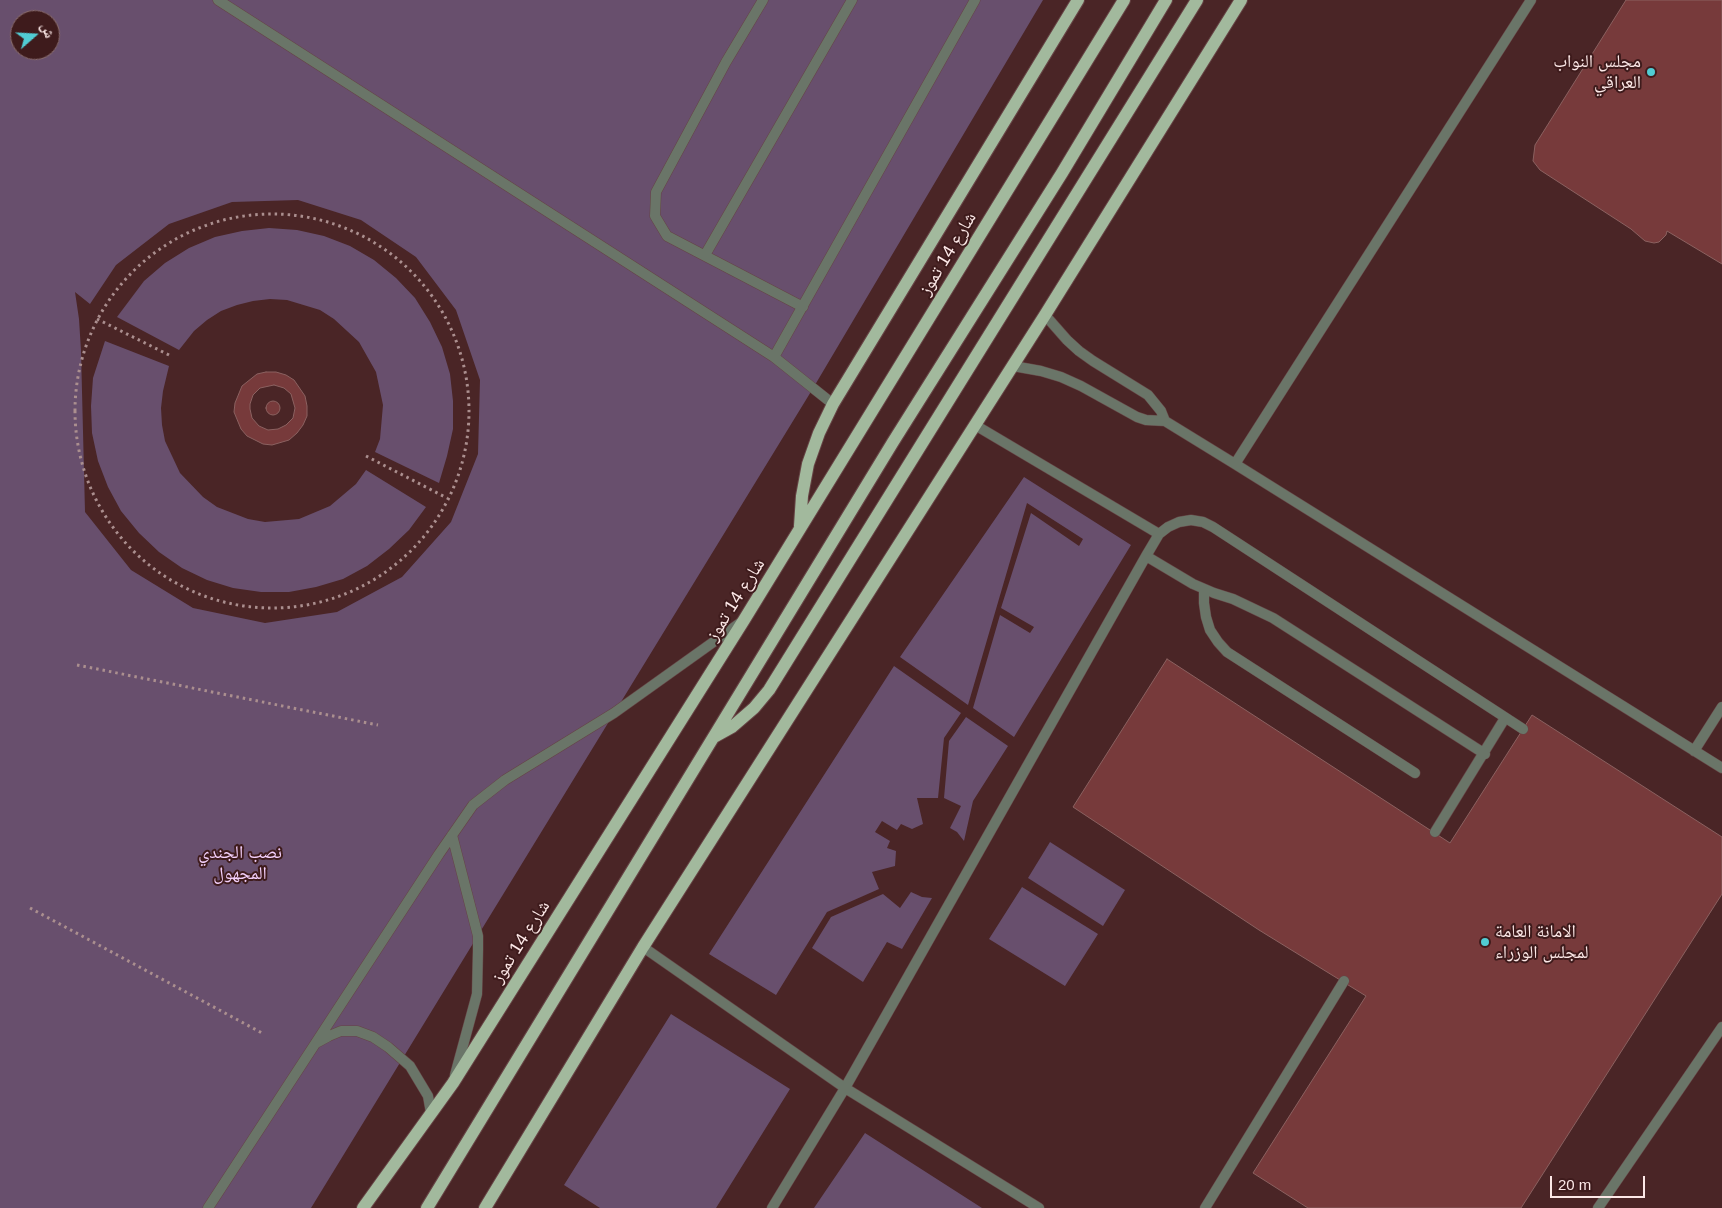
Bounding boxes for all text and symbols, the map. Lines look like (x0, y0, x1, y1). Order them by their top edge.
north arrow (10, 10, 60, 60)
text: ش (38, 21, 58, 40)
place label: مجلس النواب العراقي (1553, 51, 1641, 94)
marker: مجلس النواب العراقي (1645, 66, 1657, 78)
street label: شارع 14 تموز (915, 208, 981, 300)
street label: شارع 14 تموز (702, 555, 770, 645)
park label: نصب الجندي المجهول (198, 842, 282, 884)
street label: شارع 14 تموز (487, 897, 555, 987)
place label: الامانة العامة لمجلس الوزراء (1495, 921, 1589, 964)
marker: الامانة العامة لمجلس الوزراء (1479, 936, 1491, 948)
scale bar (1552, 1166, 1647, 1198)
text: 20 m (1558, 1176, 1591, 1193)

